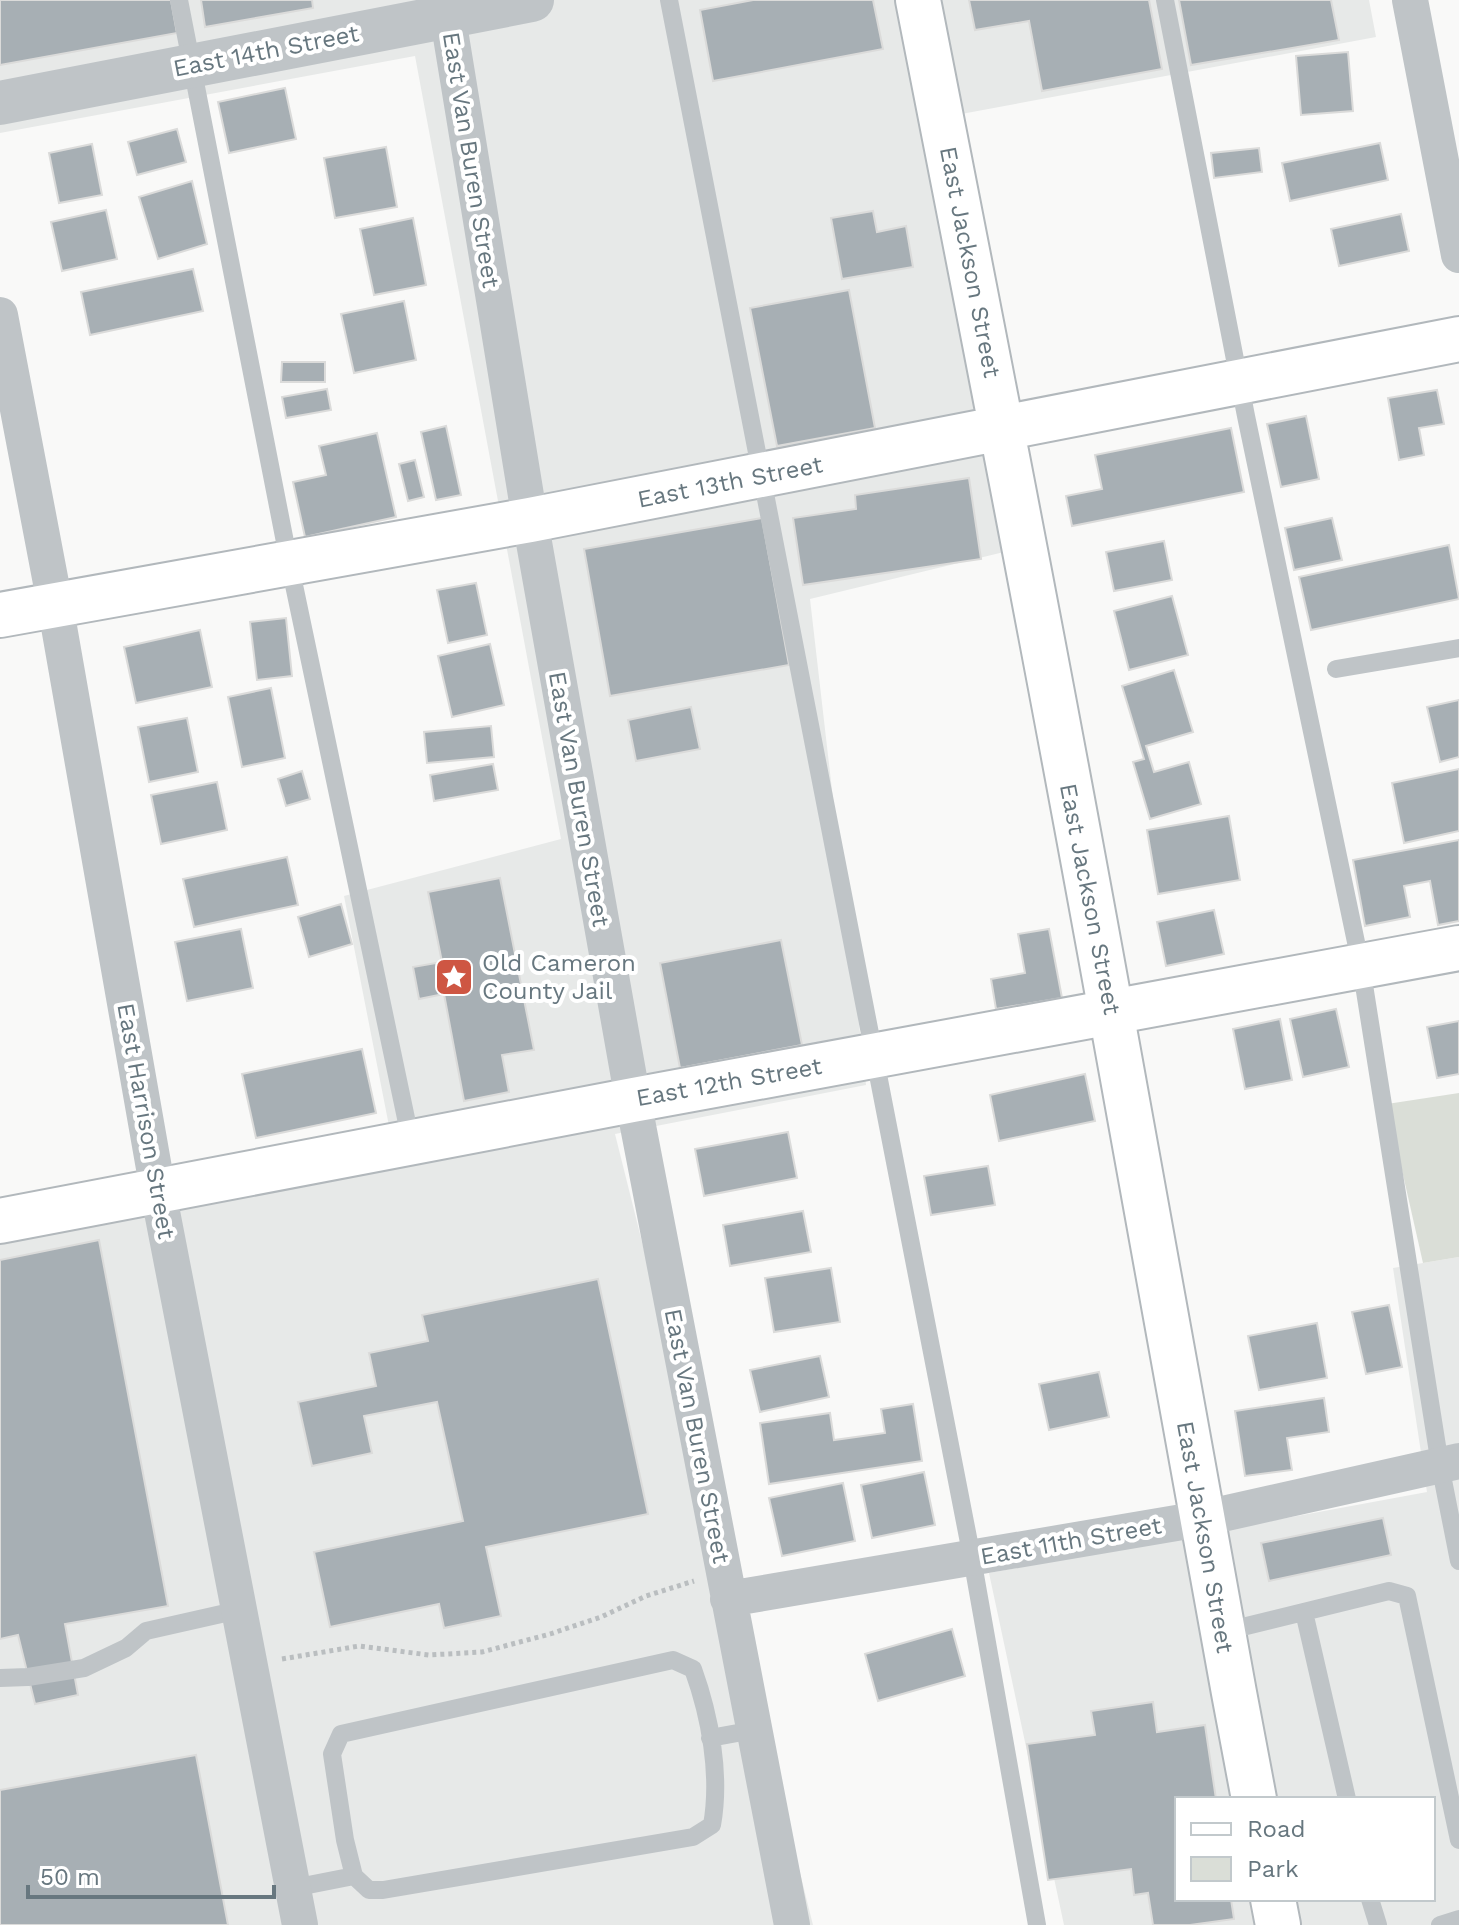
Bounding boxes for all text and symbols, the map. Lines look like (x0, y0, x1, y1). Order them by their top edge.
street label: East 14th Street (171, 19, 361, 83)
street label: East Van Buren Street (437, 30, 505, 290)
street label: East Jackson Street (934, 144, 1006, 380)
street label: East 13th Street (635, 450, 825, 514)
street label: East Van Buren Street (543, 669, 615, 929)
street label: East Jackson Street (1054, 781, 1126, 1017)
place label: Old Cameron County Jail (482, 949, 636, 1005)
place icon: Old Cameron County Jail (433, 956, 475, 998)
street label: East Harrison Street (111, 1001, 181, 1241)
street label: East 12th Street (634, 1052, 824, 1112)
street label: East Van Buren Street (659, 1306, 735, 1566)
street label: East Jackson Street (1171, 1419, 1239, 1655)
street label: East 11th Street (978, 1511, 1164, 1571)
legend (1175, 1797, 1435, 1901)
text: Road (1247, 1815, 1306, 1843)
scale bar (28, 1849, 274, 1899)
text: Park (1247, 1855, 1299, 1883)
text: 50 m (40, 1863, 100, 1891)

